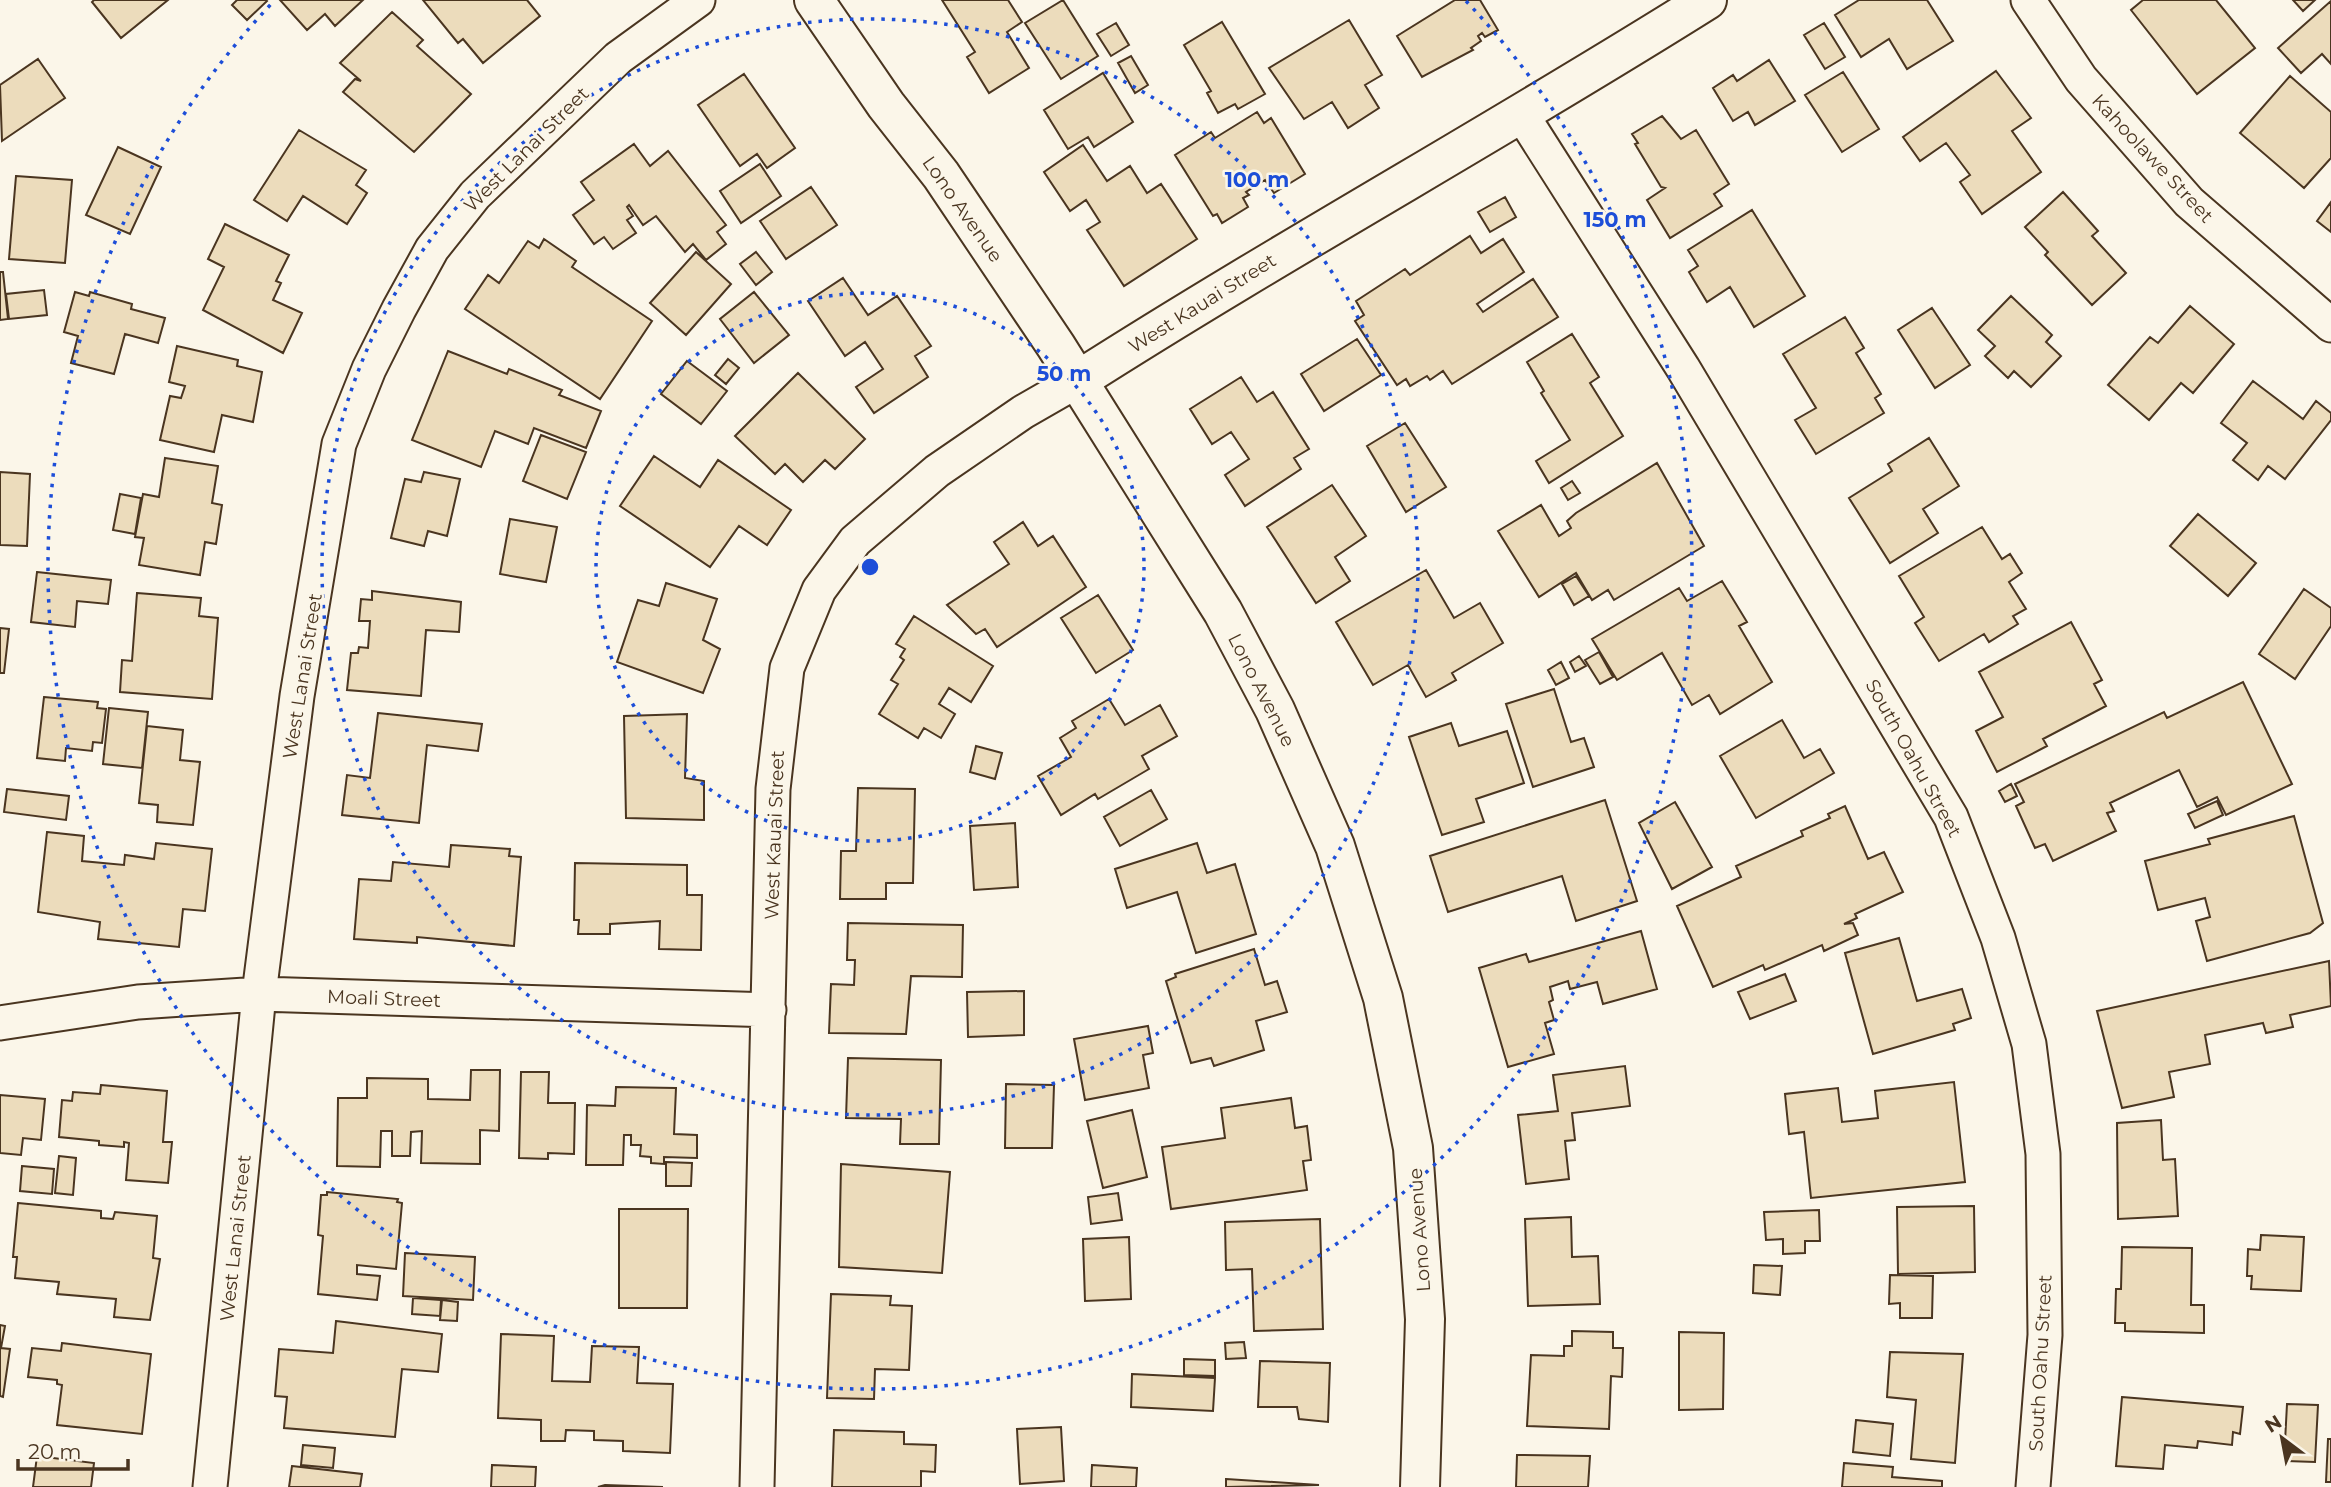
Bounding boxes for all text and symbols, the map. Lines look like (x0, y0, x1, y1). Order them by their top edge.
street label: West Lanai Street (459, 82, 594, 217)
street label: Kahoolawe Street (2087, 89, 2218, 228)
street label: Lono Avenue (917, 152, 1008, 267)
text: 100 m (1225, 167, 1289, 192)
text: 150 m (1584, 207, 1646, 232)
street label: West Kauai Street (1124, 249, 1280, 358)
text: 50 m (1037, 361, 1091, 386)
centre of rings (858, 555, 882, 579)
street label: West Lanai Street (278, 591, 327, 761)
street label: Lono Avenue (1223, 630, 1300, 751)
street label: South Oahu Street (1861, 675, 1967, 842)
street label: West Kauai Street (760, 750, 789, 920)
street label: Moali Street (327, 985, 442, 1012)
street label: West Lanai Street (215, 1153, 256, 1323)
street label: Lono Avenue (1404, 1167, 1435, 1293)
street label: South Oahu Street (2024, 1274, 2057, 1452)
north arrow (2247, 1403, 2317, 1473)
text: N (2261, 1410, 2286, 1438)
scale bar (18, 1428, 128, 1472)
text: 20 m (28, 1439, 82, 1464)

